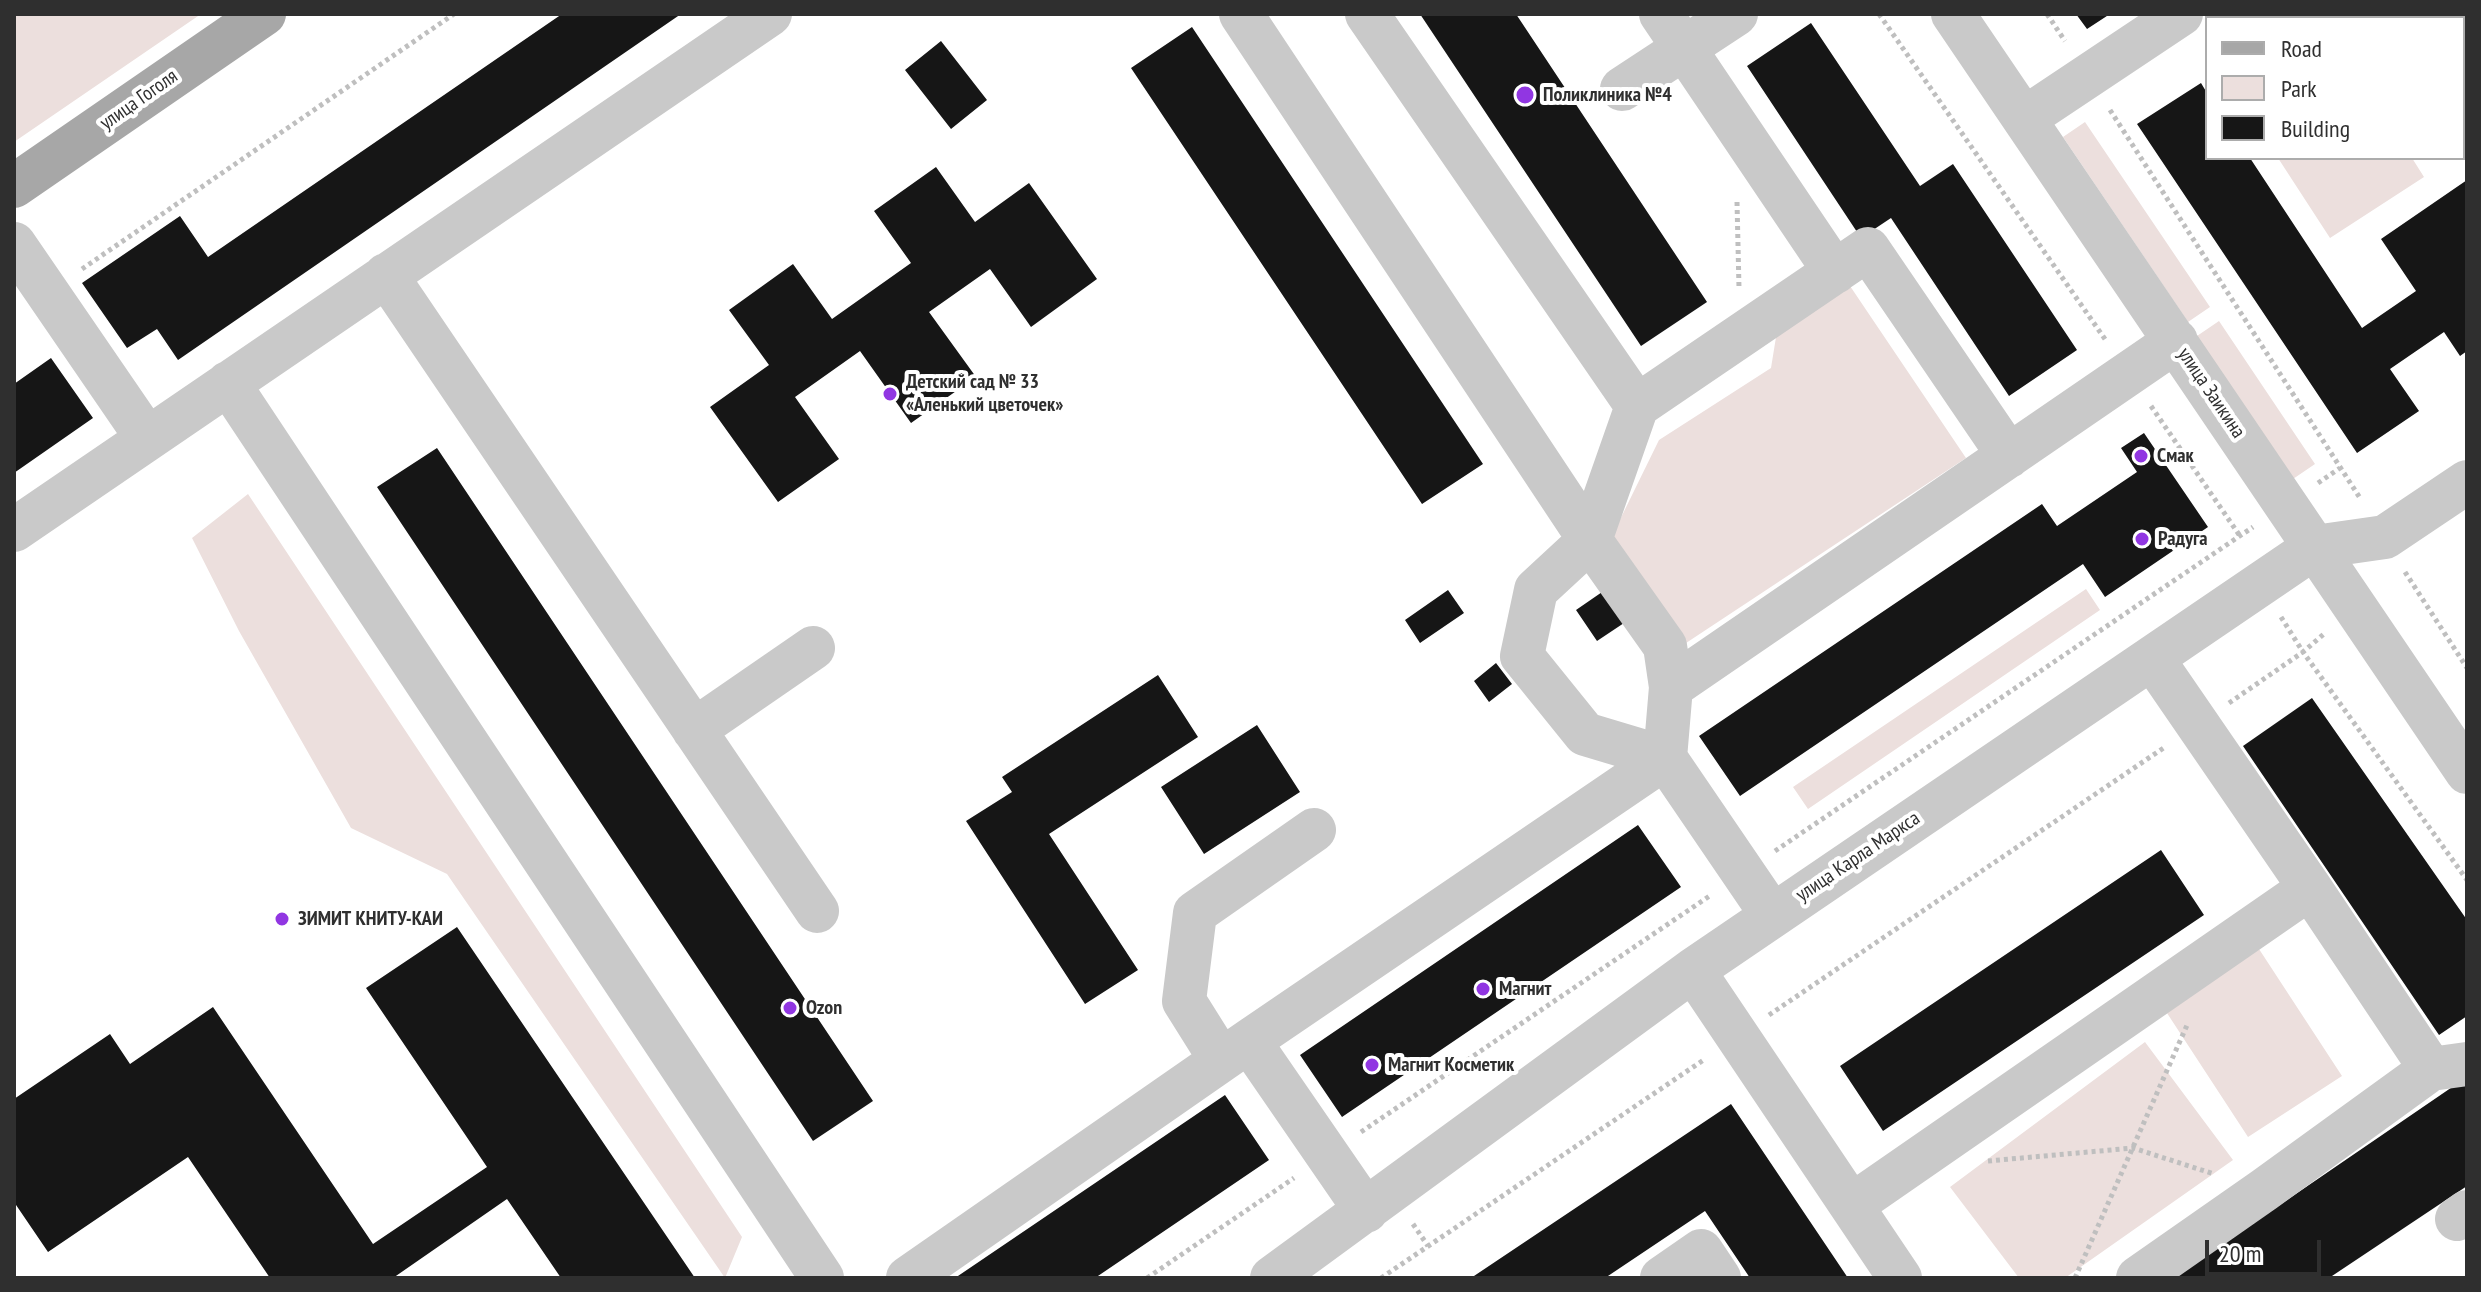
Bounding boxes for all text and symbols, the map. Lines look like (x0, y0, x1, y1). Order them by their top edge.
legend (2205, 16, 2465, 160)
text: Road (2281, 33, 2322, 64)
street label: улица Гоголя (95, 65, 183, 135)
text: Park (2281, 73, 2317, 104)
place label: Поликлиника №4 (1543, 83, 1672, 107)
marker: Поликлиника №4 (1514, 84, 1536, 106)
text: Building (2281, 113, 2350, 144)
street label: улица Заикина (2172, 343, 2250, 443)
place label: Детский сад № 33 «Аленький цветочек» (906, 370, 1063, 417)
marker: Детский сад № 33 «Аленький цветочек» (881, 385, 899, 403)
place label: Смак (2157, 444, 2194, 468)
marker: Смак (2132, 447, 2150, 465)
place label: Радуга (2158, 527, 2207, 551)
marker: Радуга (2133, 530, 2151, 548)
street label: улица Карла Маркса (1791, 807, 1925, 907)
place label: ЗИМИТ КНИТУ-КАИ (298, 907, 443, 931)
marker: ЗИМИТ КНИТУ-КАИ (273, 910, 291, 928)
place label: Магнит (1499, 977, 1551, 1001)
marker: Магнит (1474, 980, 1492, 998)
place label: Ozon (806, 996, 842, 1020)
marker: Ozon (781, 999, 799, 1017)
place label: Магнит Косметик (1388, 1053, 1514, 1077)
marker: Магнит Косметик (1363, 1056, 1381, 1074)
scale bar (2209, 1224, 2325, 1274)
text: 20 m (2219, 1238, 2261, 1269)

